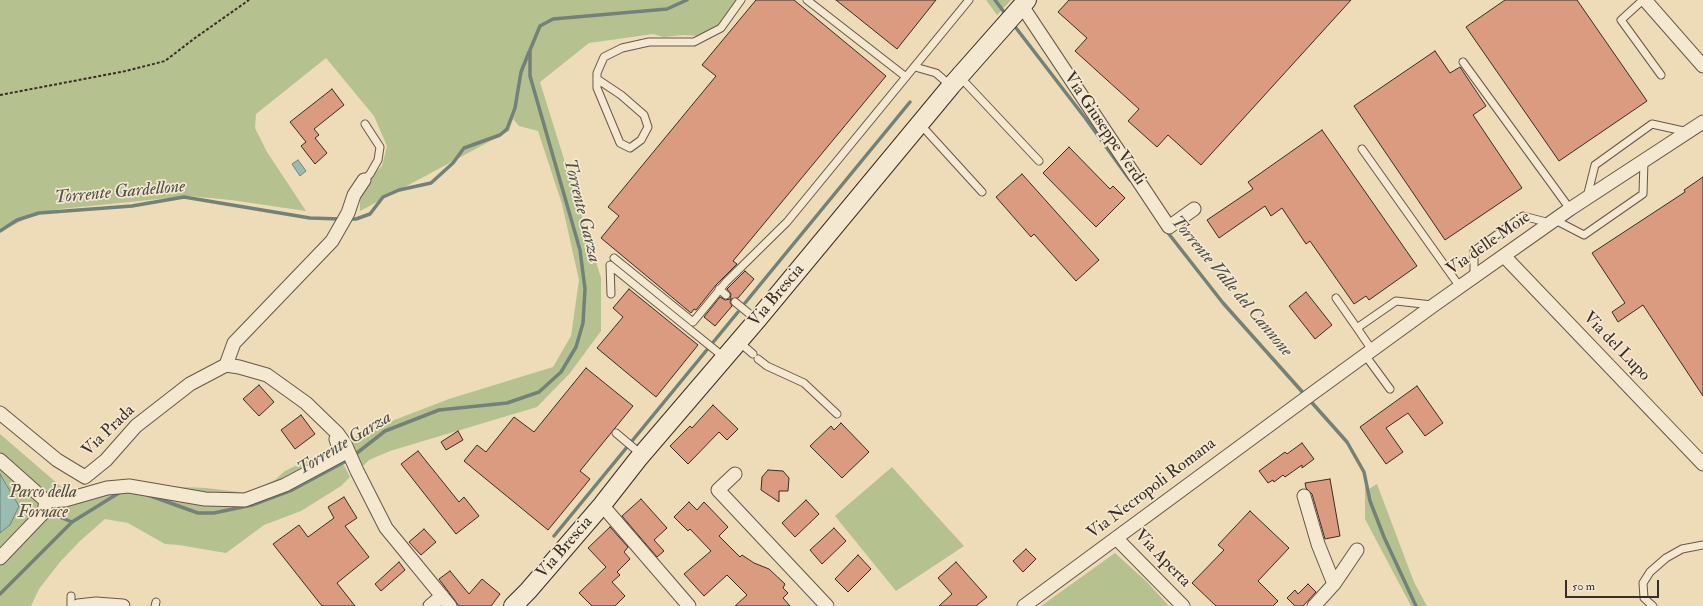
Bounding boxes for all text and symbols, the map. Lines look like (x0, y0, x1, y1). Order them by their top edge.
street label: Via Giuseppe Verdi (1059, 68, 1149, 190)
water label: Torrente Garza (558, 157, 604, 265)
water label: Torrente Gardellone (54, 177, 186, 209)
street label: Via delle Moie (1443, 208, 1535, 280)
water label: Torrente Valle del Cannone (1166, 212, 1296, 362)
street label: Via Brescia (745, 260, 809, 332)
street label: Via del Lupo (1578, 308, 1654, 386)
street label: Via Prada (78, 401, 140, 461)
water label: Torrente Garza (294, 407, 396, 481)
street label: Via Necropoli Romana (1084, 434, 1220, 544)
park label: Parco della Fornace (9, 483, 77, 523)
street label: Via Brescia (532, 513, 598, 583)
street label: Via Aperta (1130, 526, 1194, 592)
scale bar (1567, 572, 1661, 598)
text: 50 m (1572, 579, 1595, 594)

